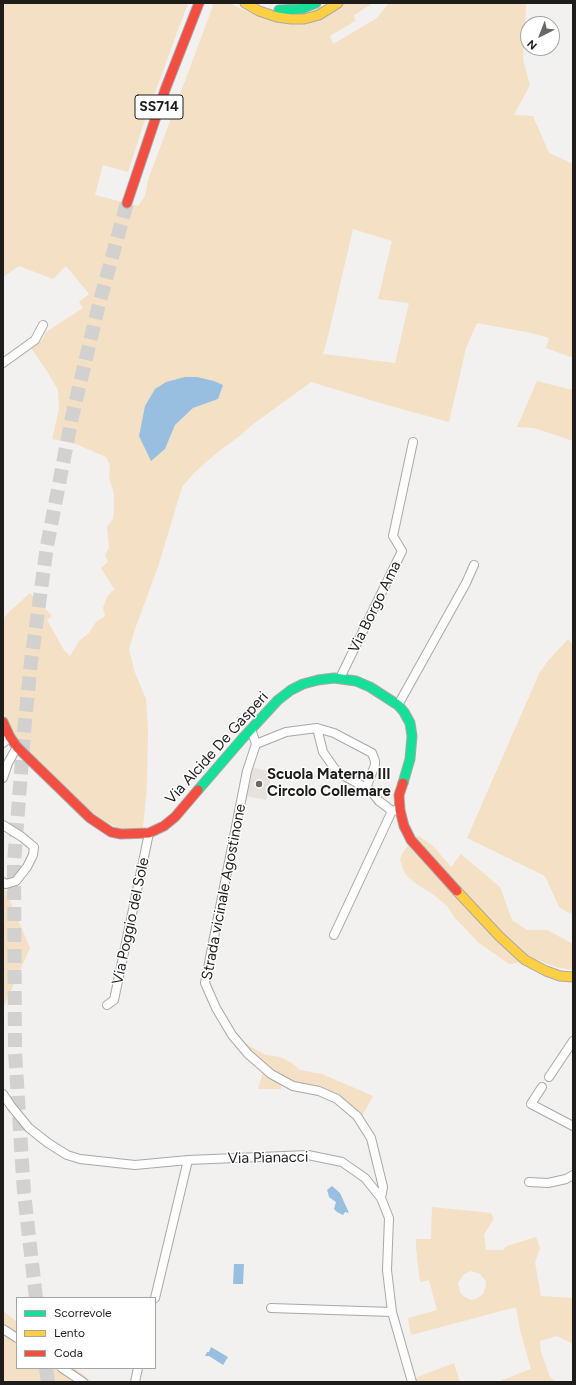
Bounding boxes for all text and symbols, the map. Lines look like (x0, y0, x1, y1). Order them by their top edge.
north arrow (520, 16, 560, 56)
text: N (525, 37, 540, 52)
road number: SS714 (135, 95, 183, 119)
street label: Via Borgo Ama (345, 558, 405, 656)
street label: Via Alcide De Gasperi (162, 688, 272, 808)
place label: Scuola Materna III Circolo Collemare (267, 766, 391, 801)
marker: Scuola Materna III Circolo Collemare (254, 779, 264, 789)
street label: Strada vicinale Agostinone (198, 802, 250, 982)
street label: Via Poggio del Sole (109, 856, 153, 986)
street label: Via Pianacci (227, 1148, 309, 1168)
legend (16, 1297, 156, 1369)
text: Scorrevole (54, 1306, 112, 1320)
text: Lento (54, 1326, 85, 1340)
text: Coda (54, 1346, 83, 1360)

